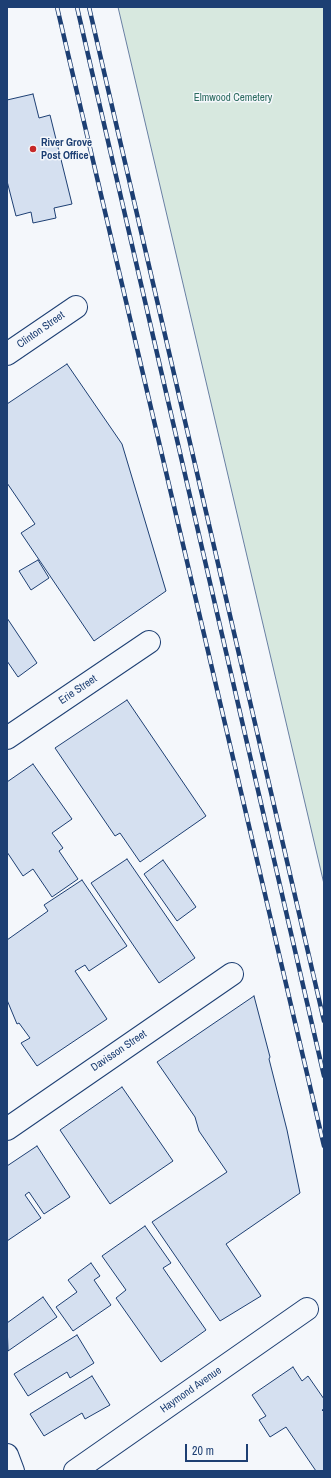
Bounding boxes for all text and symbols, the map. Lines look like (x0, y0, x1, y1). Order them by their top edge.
park label: Elmwood Cemetery (194, 91, 272, 105)
place label: River Grove Post Office (41, 136, 92, 162)
marker: River Grove Post Office (28, 144, 38, 154)
street label: Clinton Street (15, 309, 67, 351)
street label: Erie Street (56, 672, 100, 708)
street label: Davisson Street (89, 1028, 149, 1074)
street label: Haymond Avenue (158, 1364, 224, 1416)
scale bar (187, 1436, 250, 1462)
text: 20 m (192, 1443, 214, 1459)

